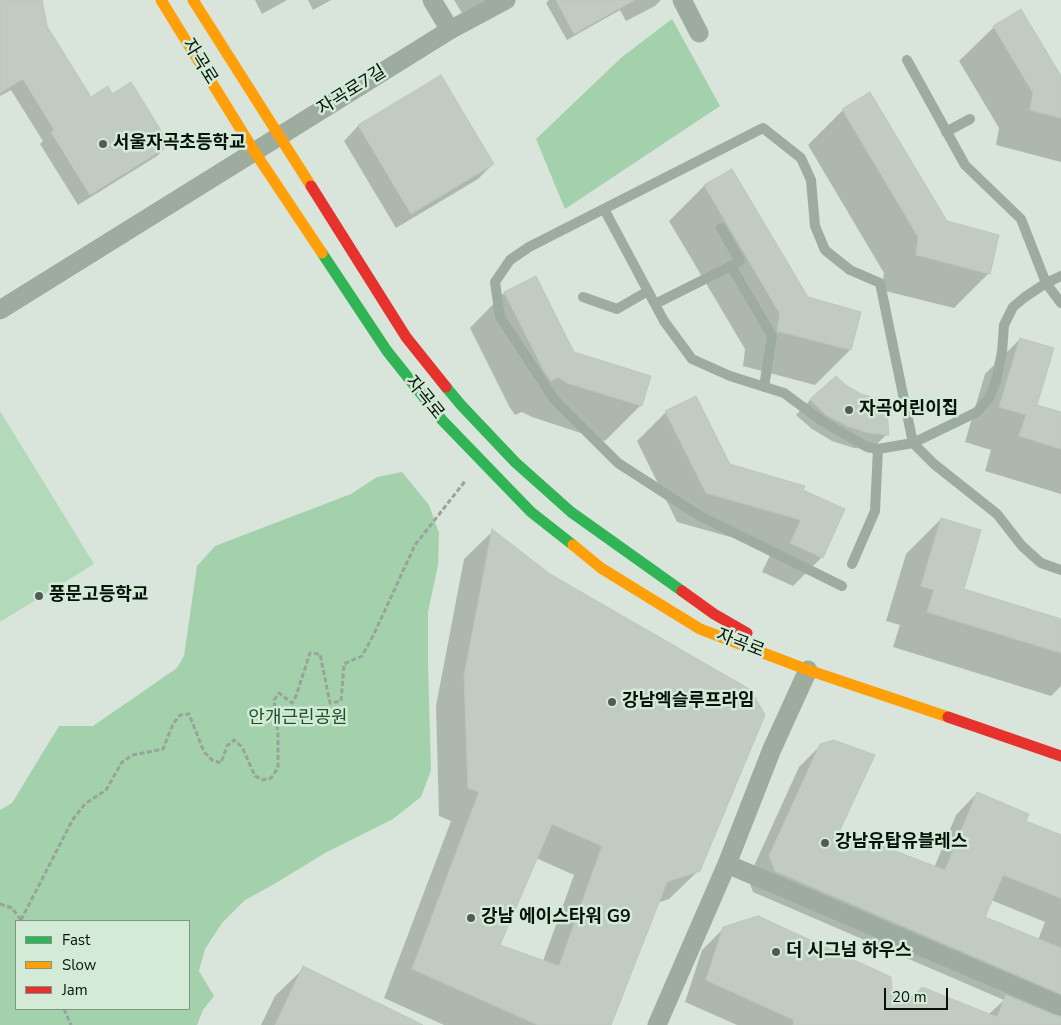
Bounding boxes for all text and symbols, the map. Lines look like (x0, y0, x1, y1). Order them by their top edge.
street label: 자곡로 (177, 35, 221, 89)
street label: 자곡로7길 (314, 61, 390, 121)
place label: 서울자곡초등학교 (113, 133, 245, 155)
marker: 서울자곡초등학교 (97, 138, 109, 150)
street label: 자곡로 (400, 372, 448, 424)
place label: 자곡어린이집 (859, 399, 958, 421)
marker: 자곡어린이집 (843, 404, 855, 416)
place label: 풍문고등학교 (49, 585, 148, 607)
marker: 풍문고등학교 (33, 590, 45, 602)
street label: 자곡로 (713, 625, 767, 663)
place label: 강남엑슬루프라임 (622, 691, 754, 713)
marker: 강남엑슬루프라임 (606, 696, 618, 708)
park label: 안개근린공원 (248, 708, 348, 730)
place label: 강남유탑유블레스 (835, 832, 967, 854)
marker: 강남유탑유블레스 (819, 837, 831, 849)
place label: 강남 에이스타워 G9 (481, 907, 631, 929)
marker: 강남 에이스타워 G9 (465, 912, 477, 924)
legend (15, 920, 190, 1010)
text: Fast (62, 930, 90, 950)
place label: 더 시그넘 하우스 (786, 941, 912, 963)
marker: 더 시그넘 하우스 (770, 946, 782, 958)
text: Slow (62, 955, 96, 975)
scale bar (886, 978, 950, 1010)
text: Jam (62, 980, 88, 1000)
text: 20 m (892, 987, 927, 1007)

